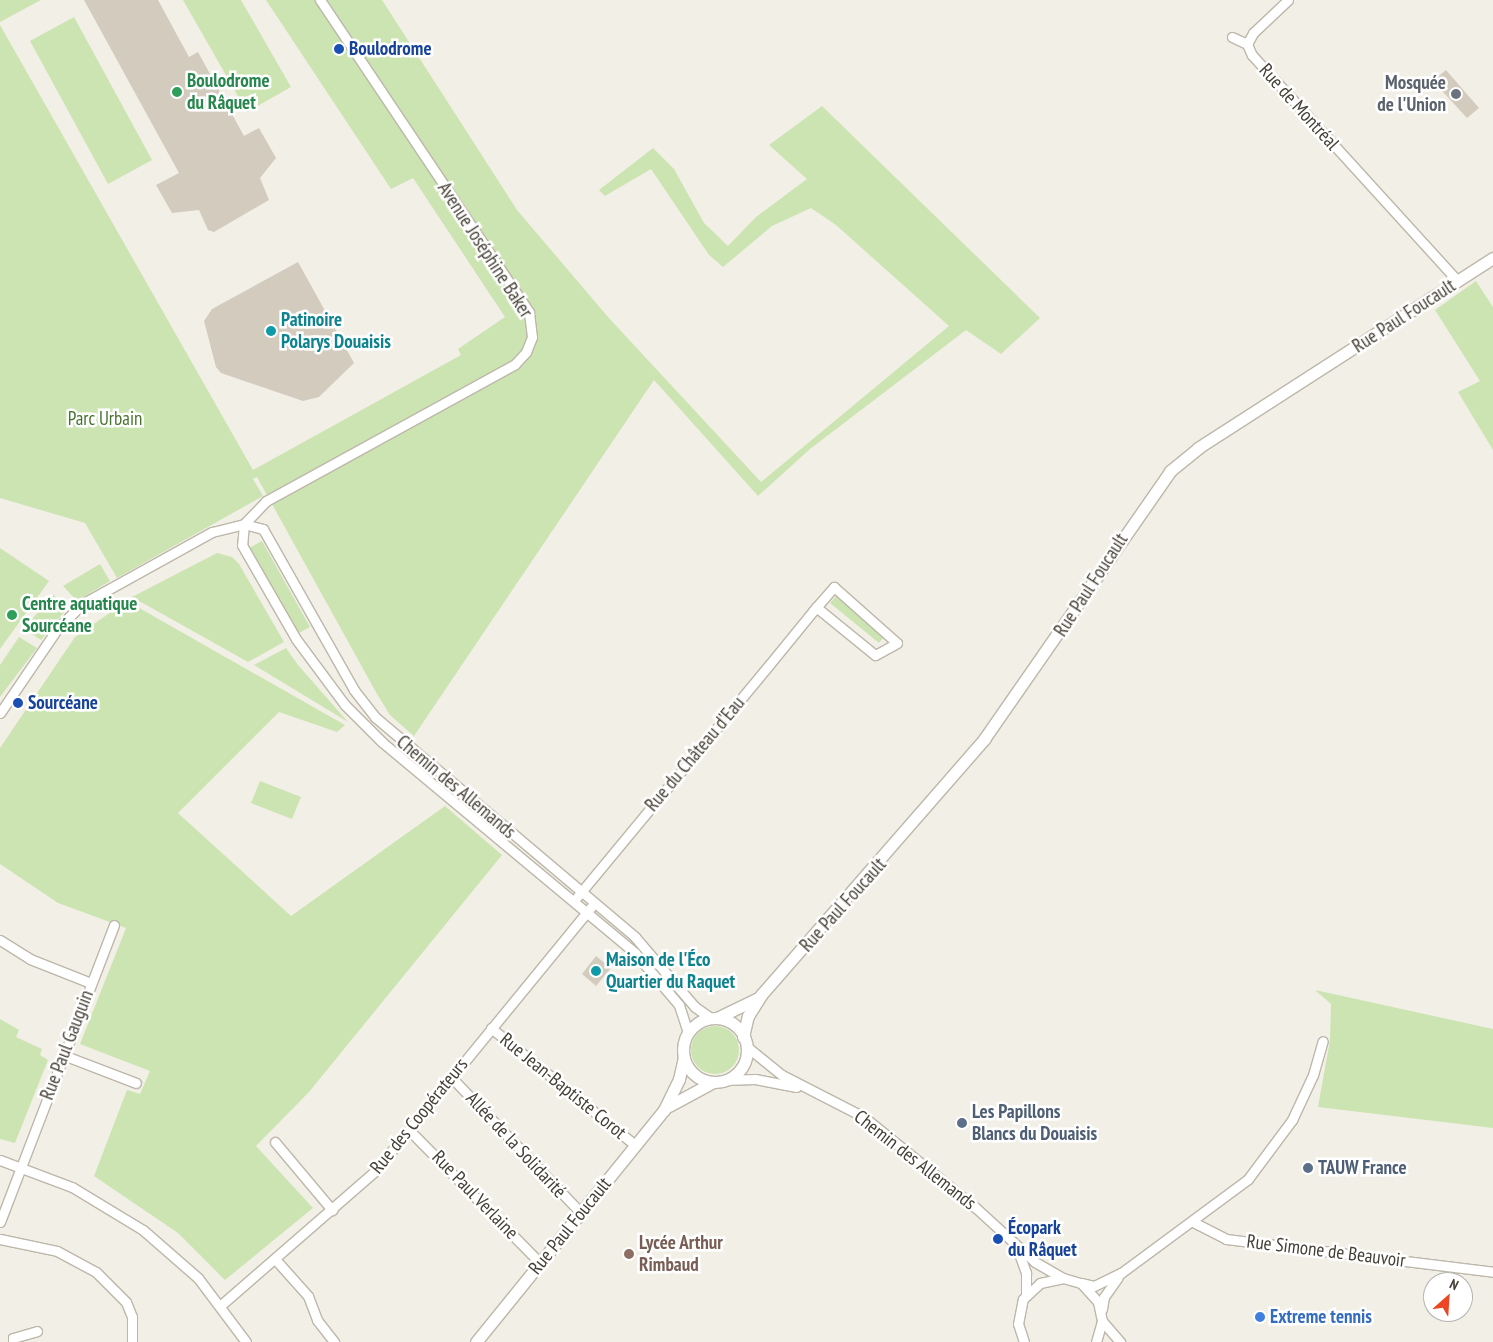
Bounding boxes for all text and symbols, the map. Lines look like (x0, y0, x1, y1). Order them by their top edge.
place label: Boulodrome (349, 38, 432, 60)
marker: Boulodrome (333, 43, 345, 55)
street label: Rue de Montréal (1254, 59, 1344, 155)
place label: Boulodrome du Râquet (187, 70, 270, 114)
place label: Mosquée de l'Union (1377, 72, 1446, 116)
marker: Boulodrome du Râquet (171, 86, 183, 98)
marker: Mosquée de l'Union (1450, 88, 1462, 100)
street label: Avenue Joséphine Baker (433, 178, 537, 322)
street label: Rue Paul Foucault (1348, 274, 1460, 358)
place label: Patinoire Polarys Douaisis (281, 309, 391, 353)
marker: Patinoire Polarys Douaisis (265, 325, 277, 337)
park label: Parc Urbain (67, 408, 143, 430)
street label: Rue Paul Foucault (1049, 529, 1133, 641)
place label: Centre aquatique Sourcéane (22, 593, 137, 637)
marker: Centre aquatique Sourcéane (6, 609, 18, 621)
place label: Sourcéane (28, 692, 98, 714)
street label: Rue du Château d'Eau (640, 692, 750, 816)
marker: Sourcéane (12, 697, 24, 709)
street label: Chemin des Allemands (392, 730, 520, 844)
street label: Rue Paul Foucault (795, 853, 891, 957)
place label: Maison de l'Éco Quartier du Raquet (606, 949, 735, 993)
marker: Maison de l'Éco Quartier du Raquet (590, 965, 602, 977)
street label: Rue Paul Gauguin (36, 987, 98, 1103)
street label: Rue Jean-Baptiste Corot (495, 1028, 631, 1144)
street label: Rue des Coopérateurs (365, 1054, 473, 1178)
street label: Allée de la Solidarité (461, 1087, 571, 1203)
place label: Les Papillons Blancs du Douaisis (972, 1101, 1097, 1145)
street label: Chemin des Allemands (849, 1105, 981, 1215)
marker: Les Papillons Blancs du Douaisis (956, 1117, 968, 1129)
street label: Rue Paul Verlaine (427, 1146, 523, 1244)
place label: TAUW France (1318, 1157, 1407, 1179)
marker: TAUW France (1302, 1162, 1314, 1174)
street label: Rue Paul Foucault (524, 1173, 616, 1279)
place label: Écopark du Râquet (1008, 1217, 1077, 1261)
street label: Rue Simone de Beauvoir (1245, 1230, 1407, 1272)
place label: Lycée Arthur Rimbaud (639, 1232, 723, 1276)
marker: Écopark du Râquet (992, 1233, 1004, 1245)
marker: Lycée Arthur Rimbaud (623, 1248, 635, 1260)
north arrow (1423, 1272, 1473, 1322)
text: N (1447, 1275, 1461, 1294)
place label: Extreme tennis (1270, 1306, 1372, 1328)
marker: Extreme tennis (1254, 1311, 1266, 1323)

